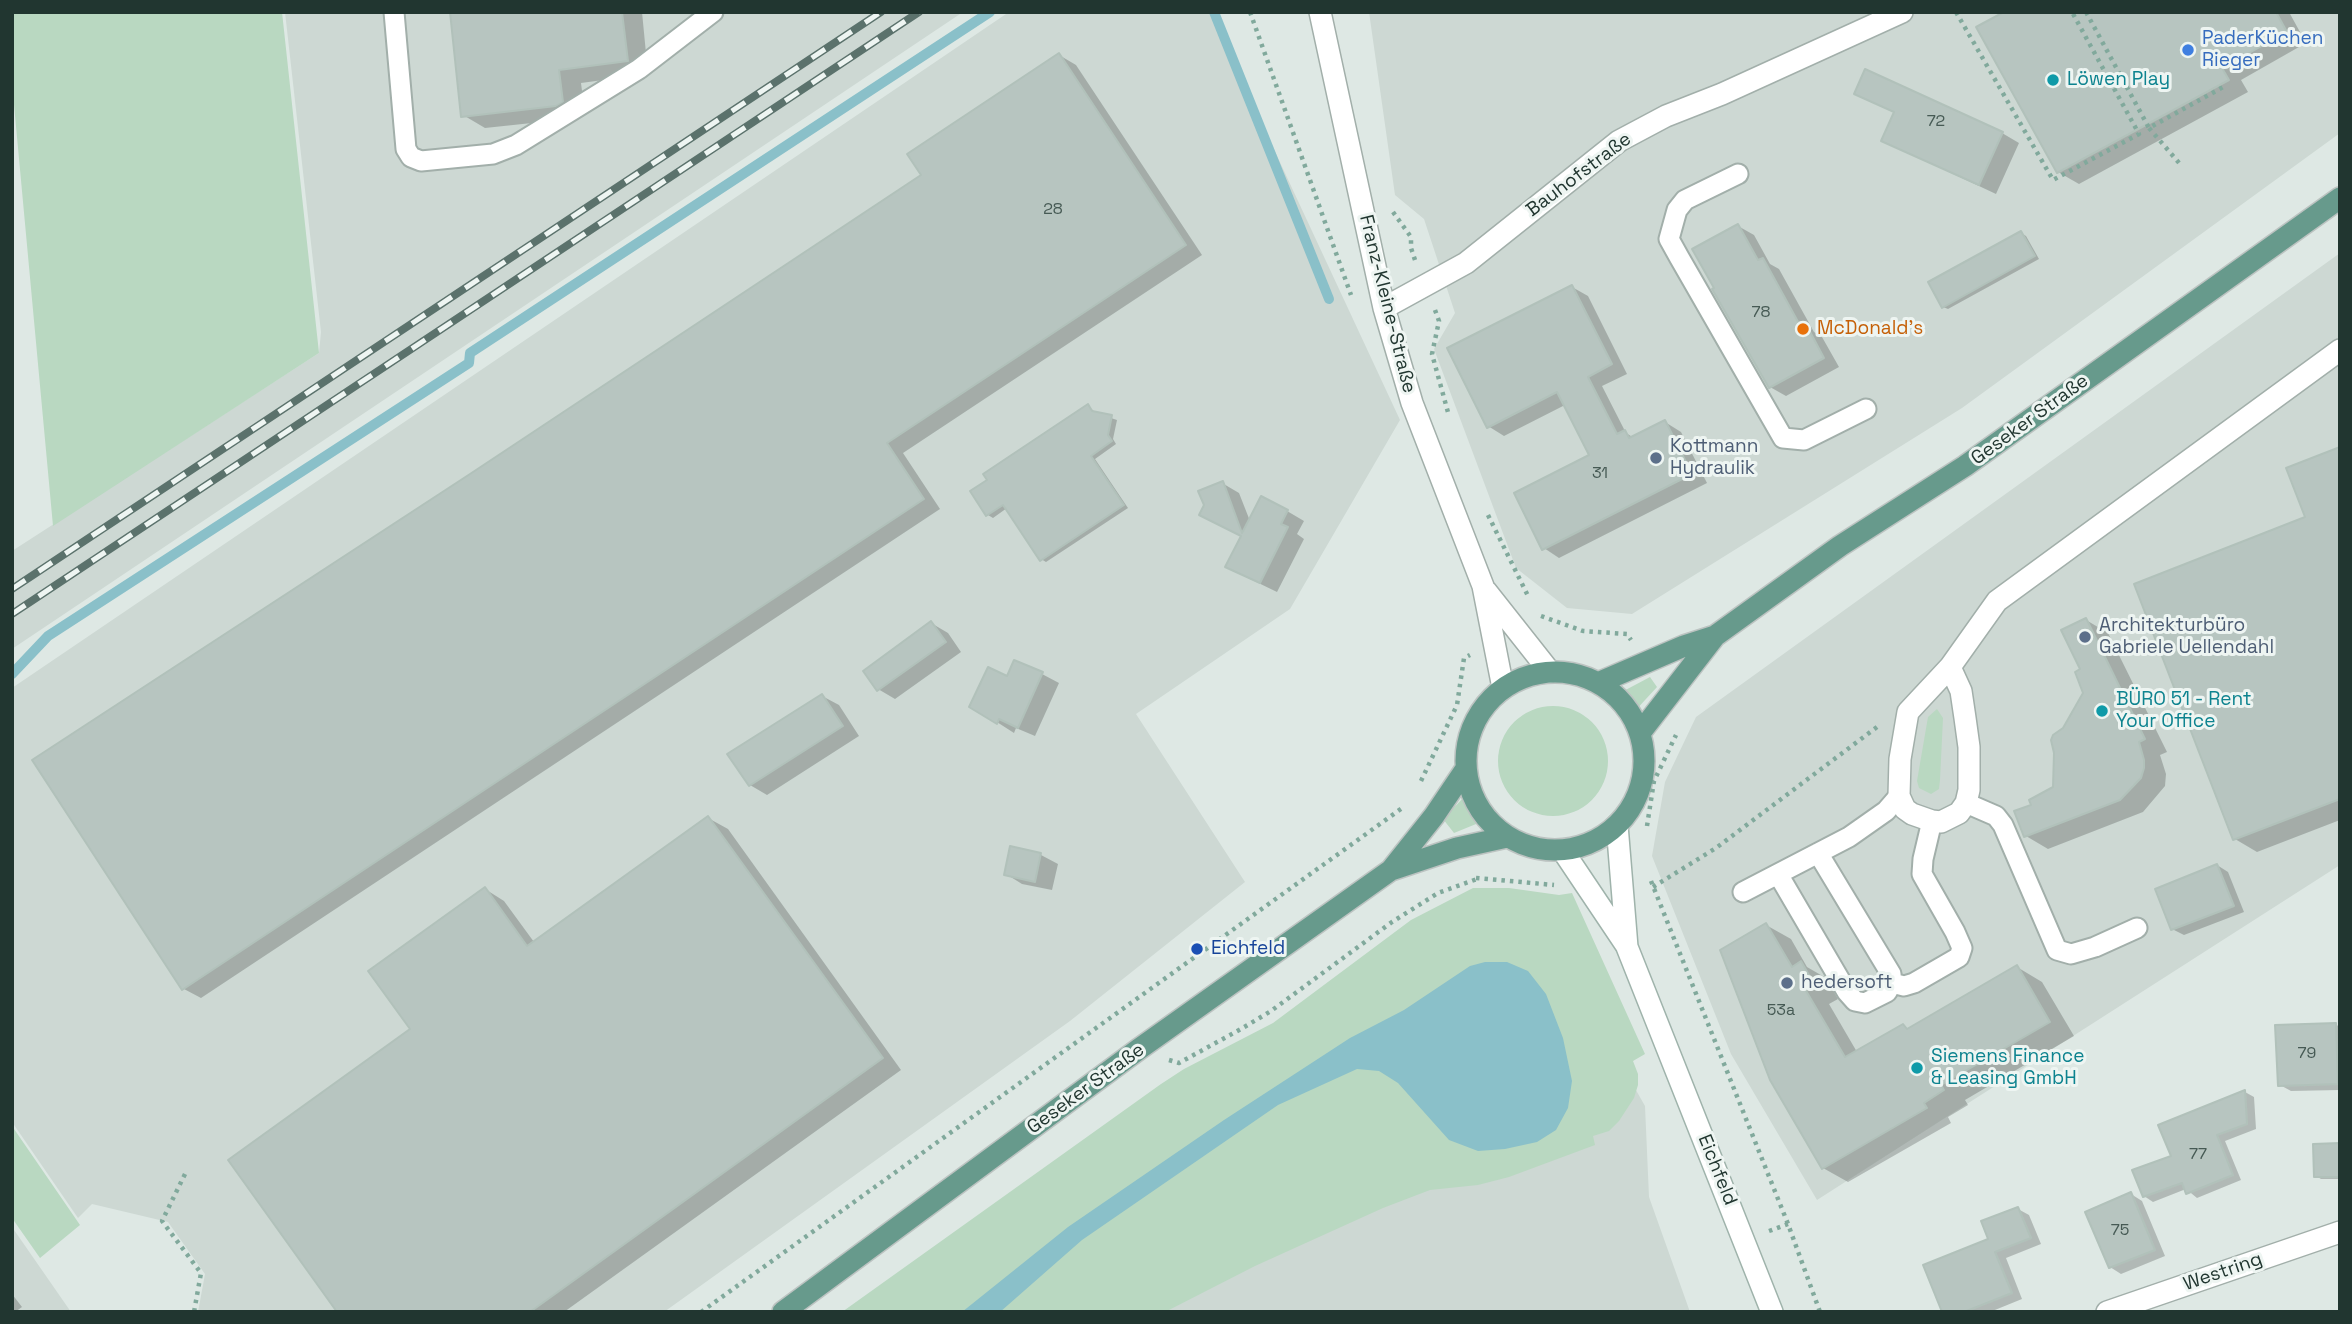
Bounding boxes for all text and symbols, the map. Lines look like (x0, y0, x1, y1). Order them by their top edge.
place label: PaderKüchen Rieger (2202, 28, 2323, 72)
marker: PaderKüchen Rieger (2180, 42, 2196, 58)
place label: Löwen Play (2067, 69, 2170, 91)
marker: Löwen Play (2045, 72, 2061, 88)
house number: 72 (1927, 112, 1945, 132)
street label: Bauhofstraße (1522, 128, 1636, 222)
house number: 28 (1043, 200, 1063, 220)
street label: Franz-Kleine-Straße (1354, 213, 1420, 395)
house number: 78 (1752, 303, 1770, 323)
place label: McDonald's (1817, 318, 1923, 340)
marker: McDonald's (1795, 321, 1811, 337)
street label: Geseker Straße (1967, 370, 2093, 470)
place label: Kottmann Hydraulik (1670, 436, 1758, 480)
marker: Kottmann Hydraulik (1648, 450, 1664, 466)
house number: 31 (1592, 464, 1608, 484)
place label: Architekturbüro Gabriele Uellendahl (2099, 615, 2274, 659)
marker: Architekturbüro Gabriele Uellendahl (2077, 629, 2093, 645)
place label: BÜRO 51 - Rent Your Office (2116, 689, 2252, 733)
marker: BÜRO 51 - Rent Your Office (2094, 703, 2110, 719)
place label: Eichfeld (1211, 938, 1285, 960)
marker: Eichfeld (1189, 941, 1205, 957)
place label: hedersoft (1801, 972, 1893, 994)
marker: hedersoft (1779, 975, 1795, 991)
house number: 53a (1767, 1001, 1795, 1021)
street label: Geseker Straße (1023, 1039, 1149, 1139)
house number: 79 (2298, 1044, 2316, 1064)
place label: Siemens Finance & Leasing GmbH (1931, 1046, 2084, 1090)
marker: Siemens Finance & Leasing GmbH (1909, 1060, 1925, 1076)
street label: Eichfeld (1693, 1131, 1741, 1209)
house number: 77 (2189, 1145, 2207, 1165)
house number: 75 (2111, 1221, 2129, 1241)
street label: Westring (2181, 1248, 2265, 1296)

